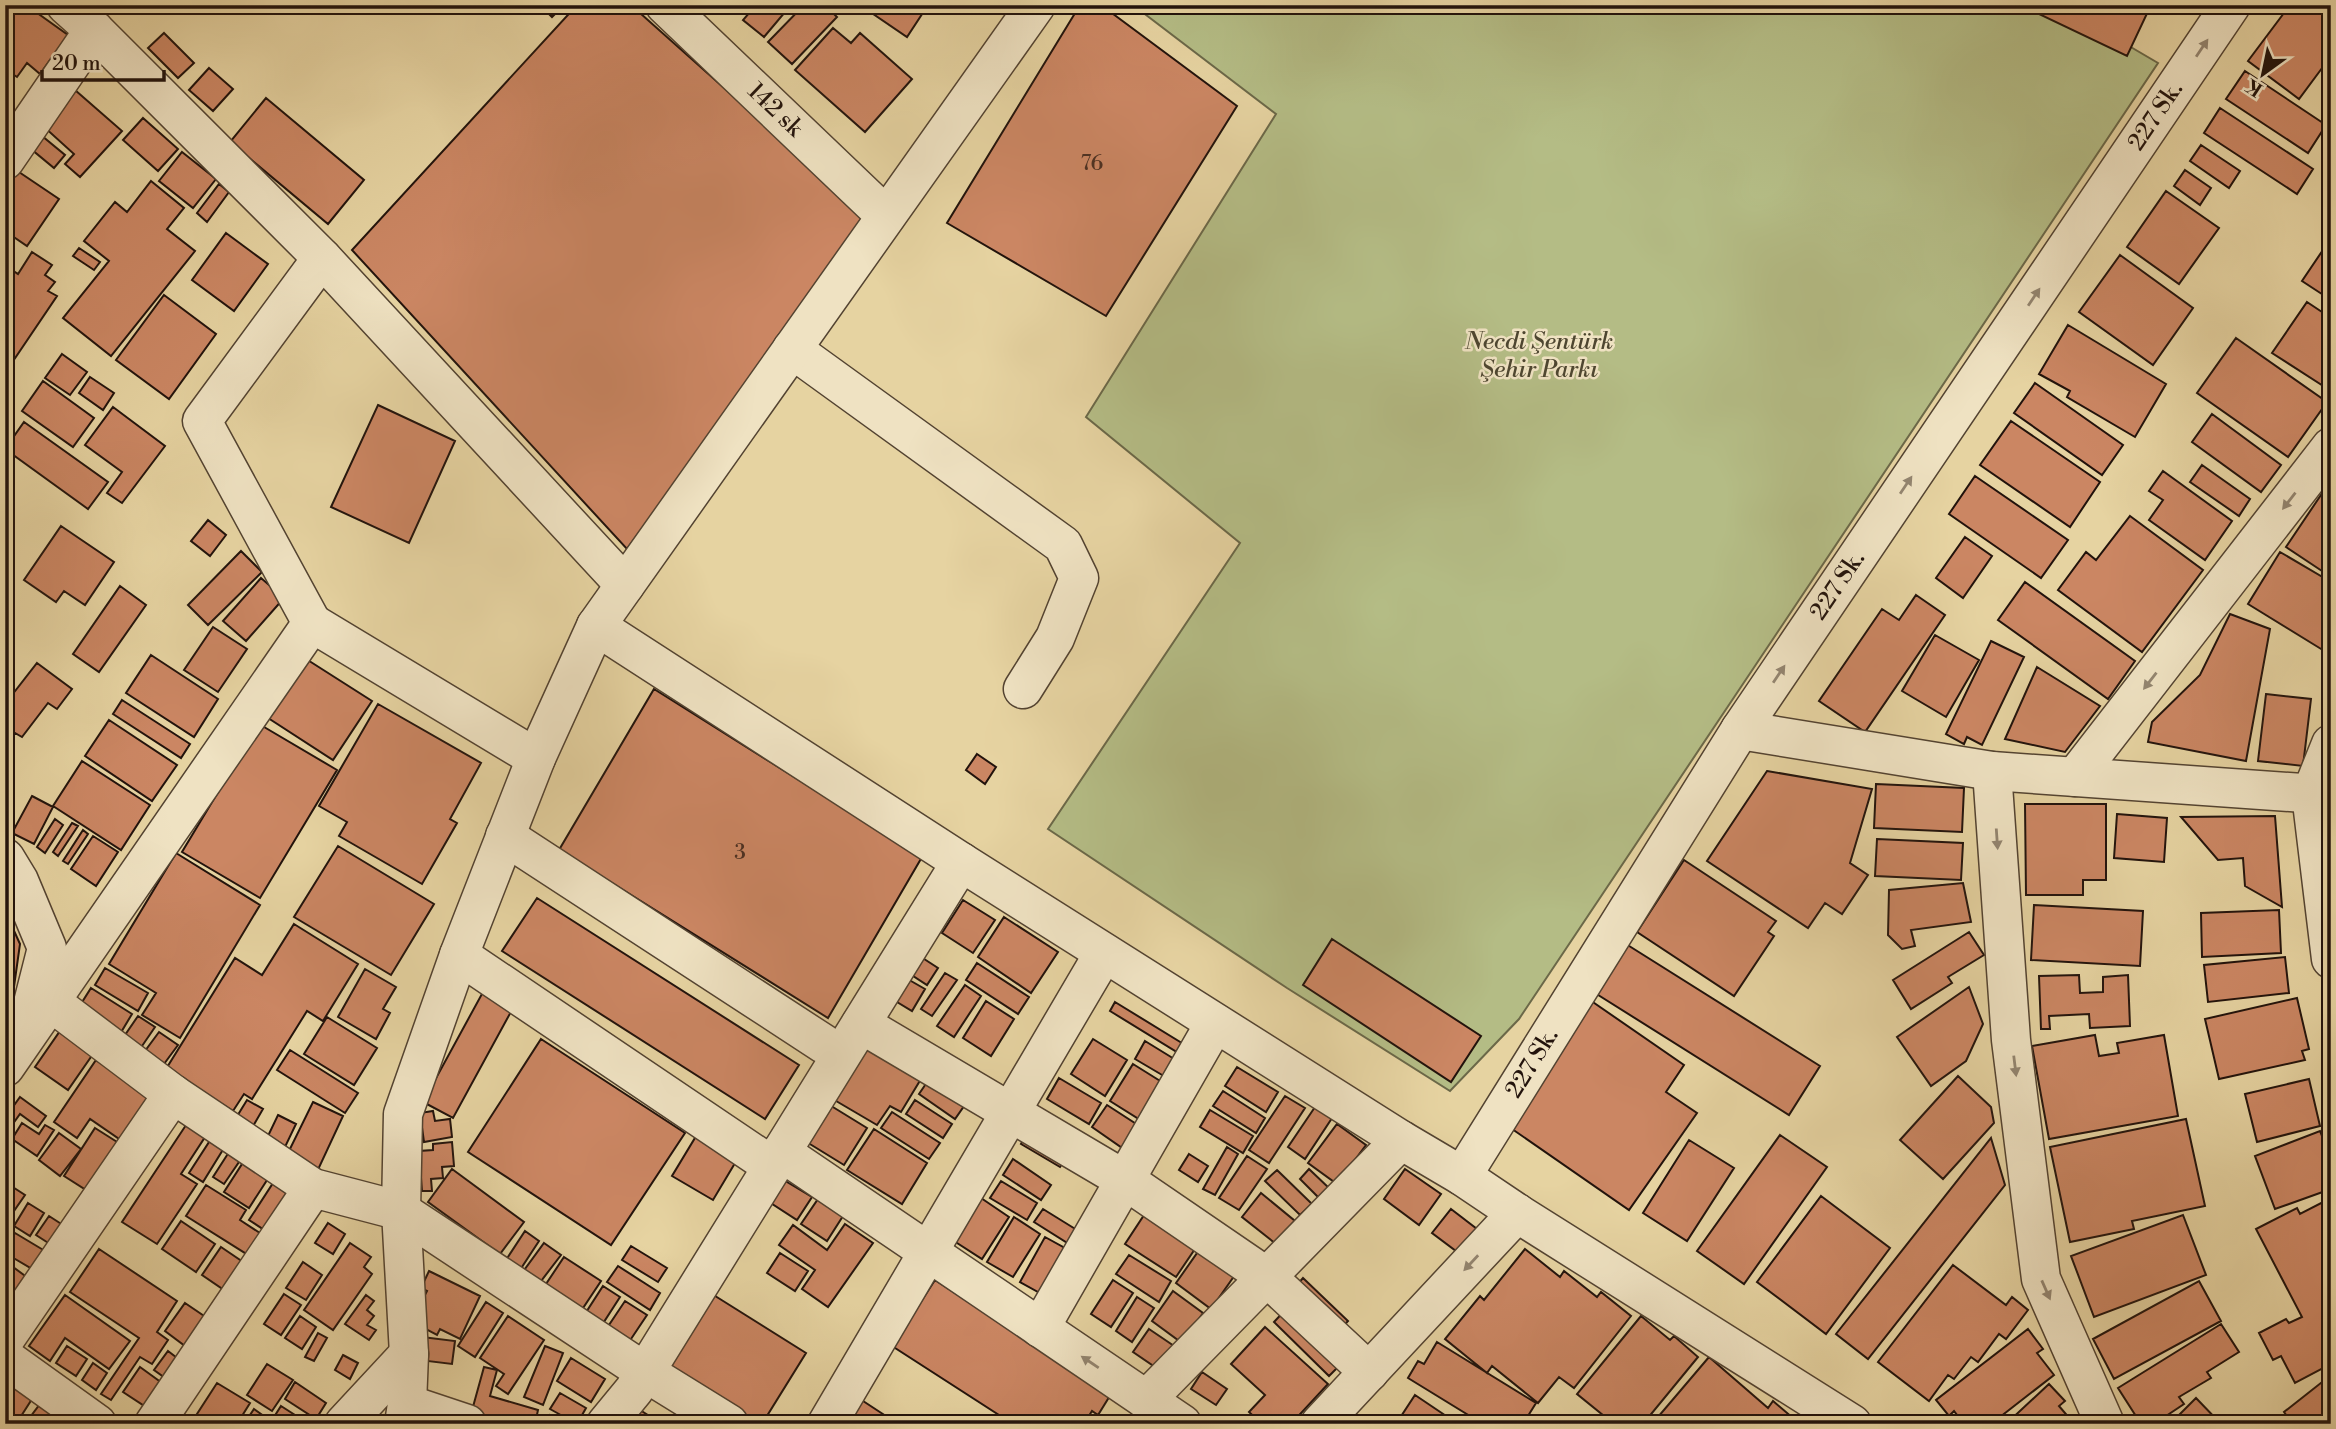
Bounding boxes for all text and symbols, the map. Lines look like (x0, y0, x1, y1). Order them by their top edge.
scale bar (42, 38, 164, 82)
north arrow (2228, 38, 2298, 108)
one-way arrow (2195, 39, 2209, 57)
text: 20 m (52, 51, 101, 77)
text: K (2241, 73, 2267, 102)
street label: 227 Sk. (2122, 76, 2190, 156)
street label: 142 sk (741, 77, 810, 144)
house number: 76 (1081, 151, 1104, 177)
one-way arrow (2027, 287, 2040, 307)
park label: Necdi Şentürk Şehir Parkı (1464, 327, 1613, 385)
one-way arrow (1899, 476, 1913, 494)
one-way arrow (2282, 492, 2296, 510)
street label: 227 Sk. (1804, 545, 1872, 626)
one-way arrow (1772, 664, 1785, 684)
one-way arrow (2142, 671, 2157, 689)
one-way arrow (1992, 828, 2003, 850)
house number: 3 (734, 840, 746, 866)
street label: 227 Sk. (1499, 1022, 1565, 1104)
one-way arrow (2009, 1055, 2020, 1077)
one-way arrow (1463, 1254, 1479, 1271)
one-way arrow (2041, 1280, 2052, 1301)
one-way arrow (1080, 1356, 1099, 1369)

